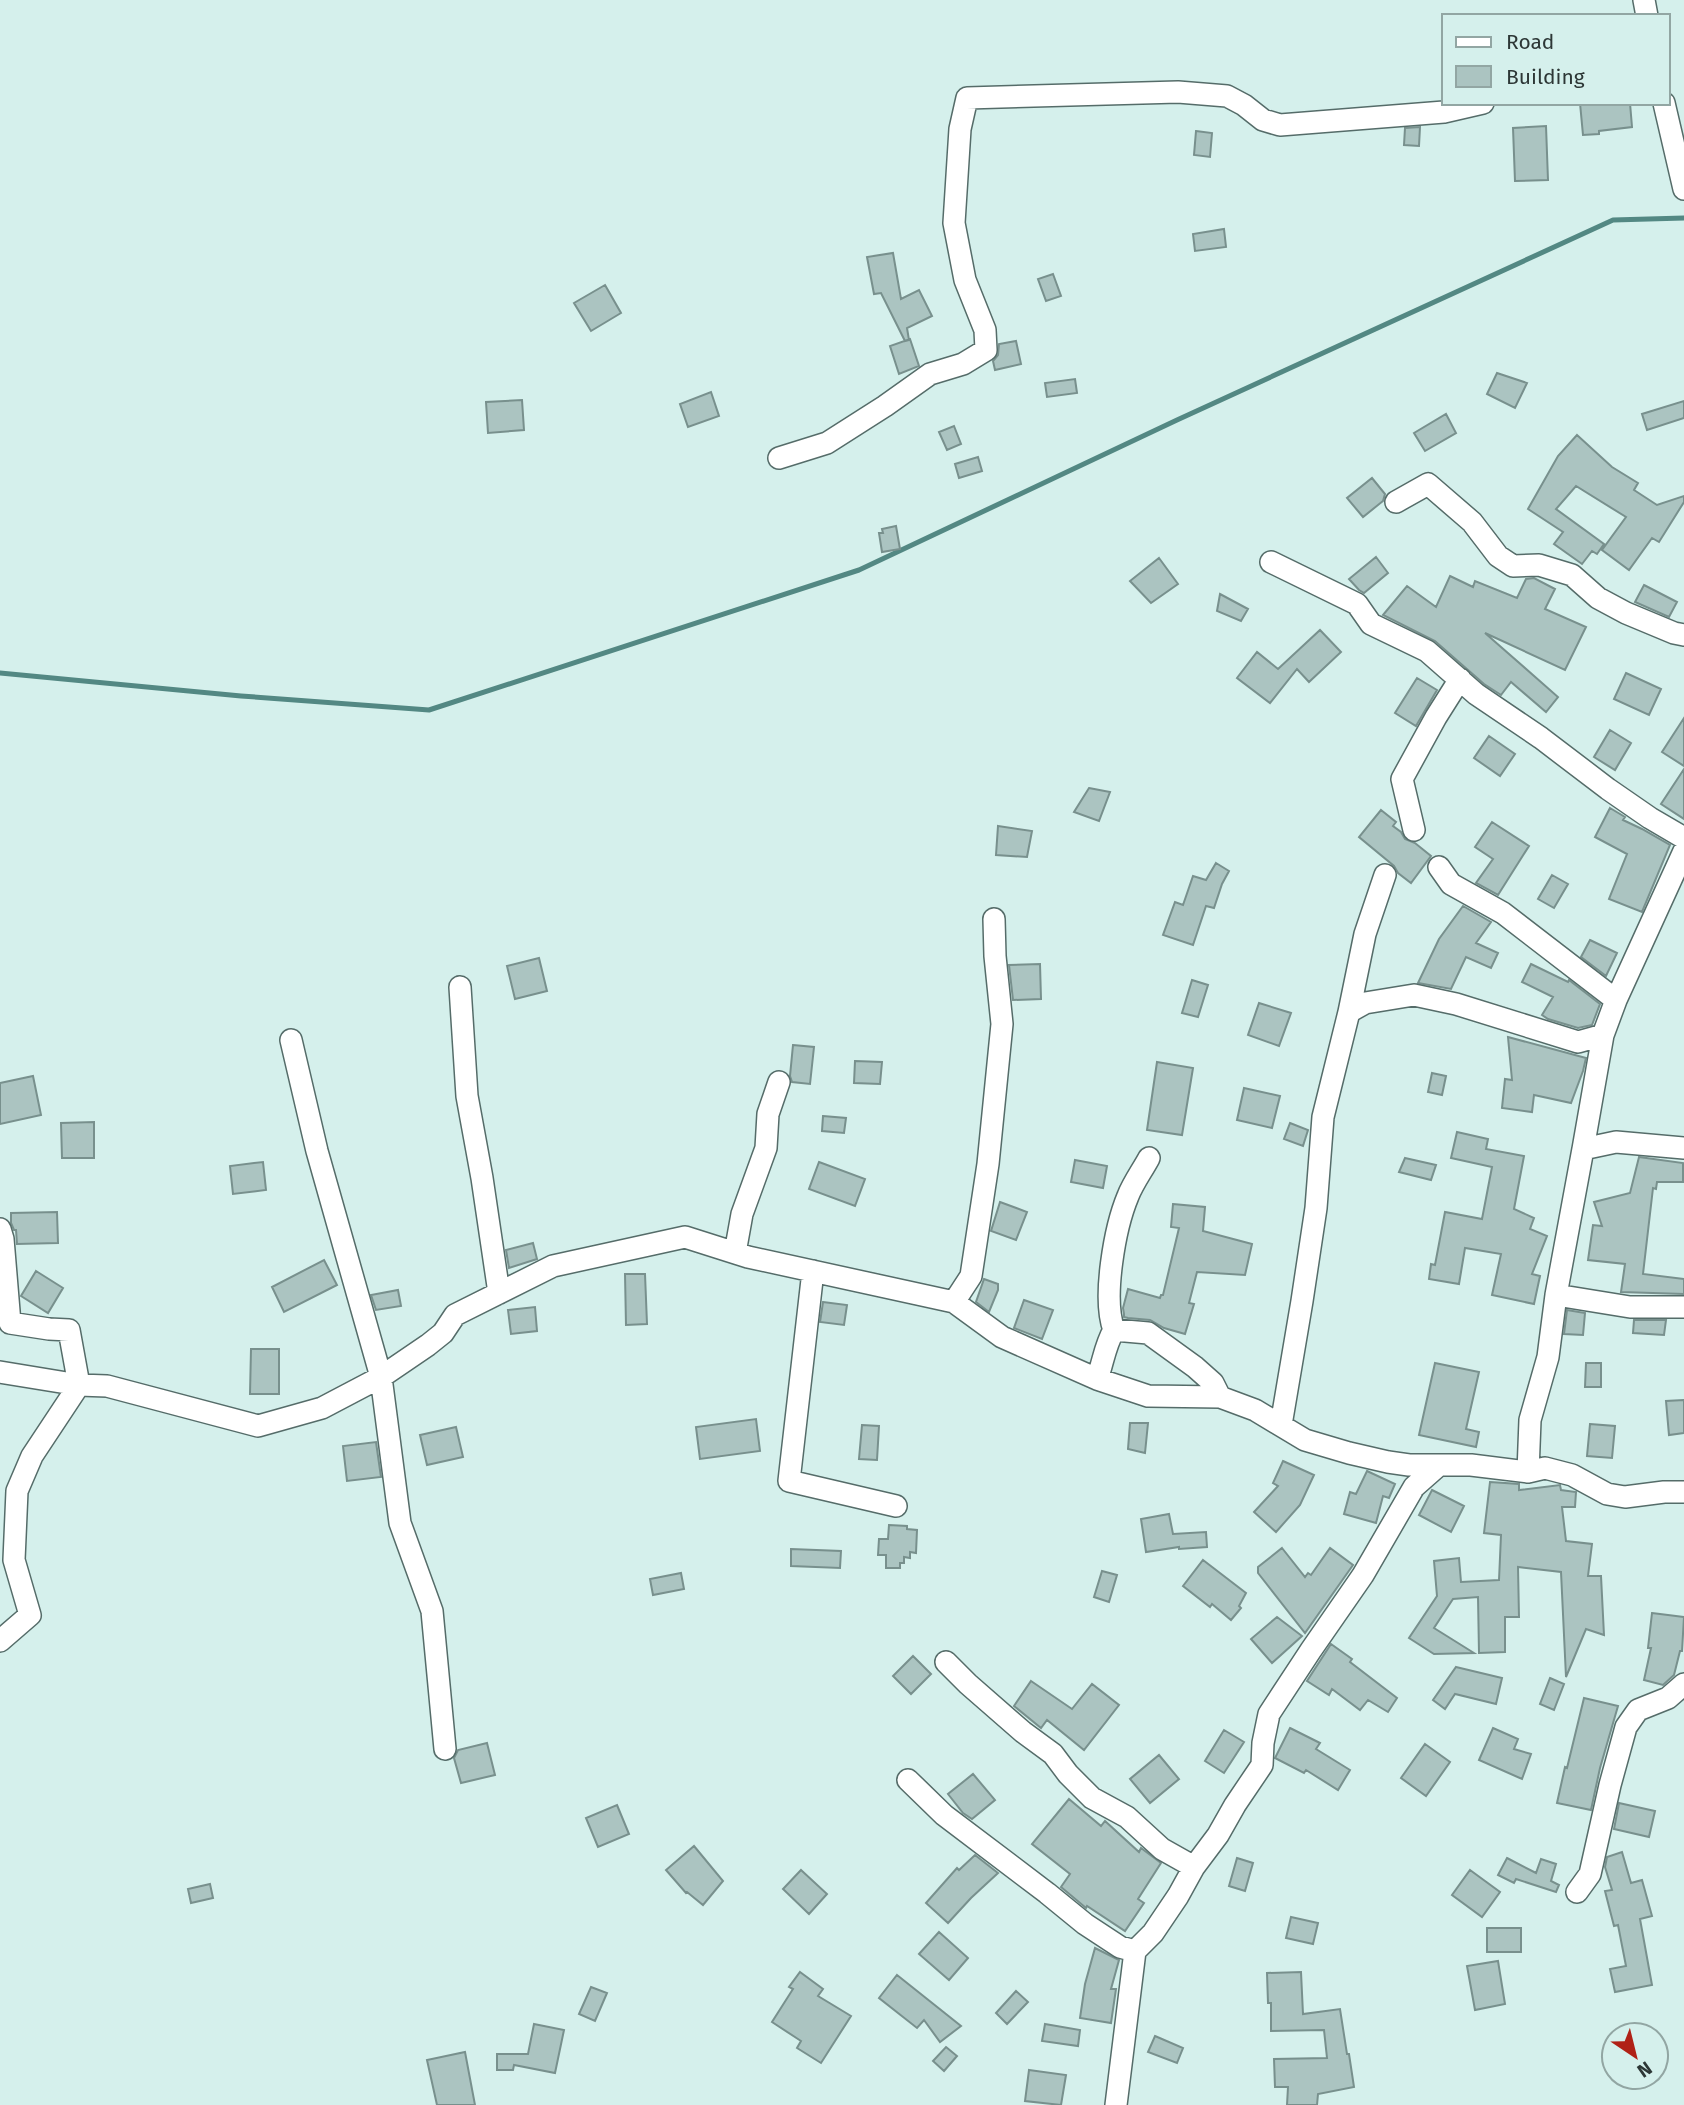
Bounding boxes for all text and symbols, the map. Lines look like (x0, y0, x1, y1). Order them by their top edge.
legend (1442, 14, 1670, 105)
text: Road (1506, 29, 1554, 55)
text: Building (1506, 64, 1585, 90)
north arrow (1600, 2021, 1670, 2091)
text: N (1633, 2056, 1656, 2083)

